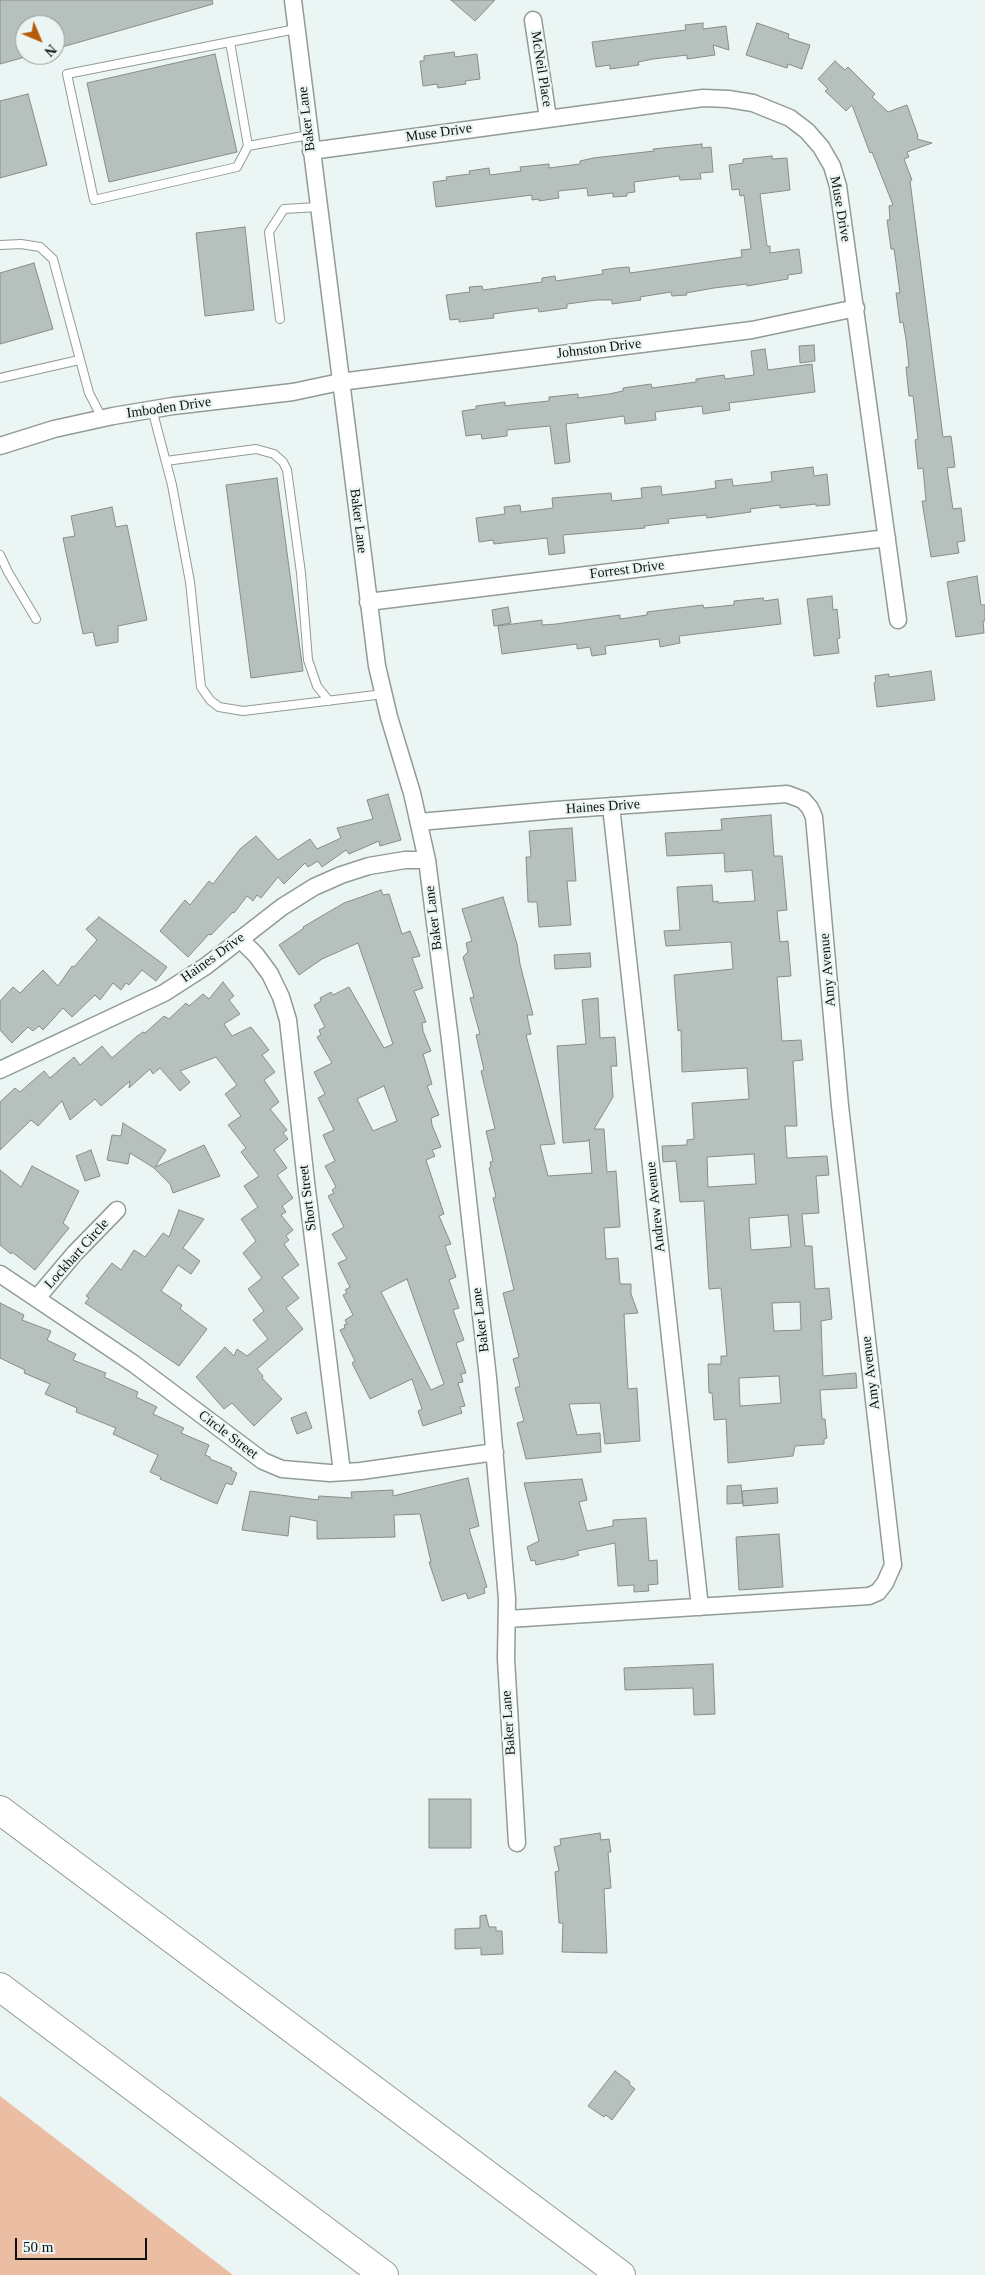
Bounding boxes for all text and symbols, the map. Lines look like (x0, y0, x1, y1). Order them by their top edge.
north arrow (15, 15, 65, 65)
street label: McNeil Place (527, 30, 555, 108)
text: N (41, 41, 59, 59)
street label: Baker Lane (295, 86, 319, 152)
street label: Muse Drive (405, 120, 473, 146)
street label: Muse Drive (826, 175, 854, 243)
street label: Johnston Drive (556, 335, 642, 363)
street label: Imboden Drive (126, 394, 212, 422)
street label: Baker Lane (346, 488, 370, 554)
street label: Forrest Drive (589, 557, 665, 583)
street label: Haines Drive (565, 796, 641, 818)
street label: Baker Lane (422, 885, 446, 951)
street label: Haines Drive (178, 929, 248, 987)
street label: Amy Avenue (816, 932, 840, 1008)
street label: Andrew Avenue (643, 1161, 669, 1253)
street label: Short Street (296, 1164, 320, 1232)
street label: Lockhart Circle (41, 1216, 113, 1292)
street label: Baker Lane (469, 1287, 493, 1353)
street label: Amy Avenue (858, 1335, 884, 1411)
street label: Circle Street (195, 1407, 261, 1463)
street label: Baker Lane (498, 1690, 520, 1756)
scale bar (18, 2228, 150, 2260)
text: 50 m (23, 2239, 53, 2255)

